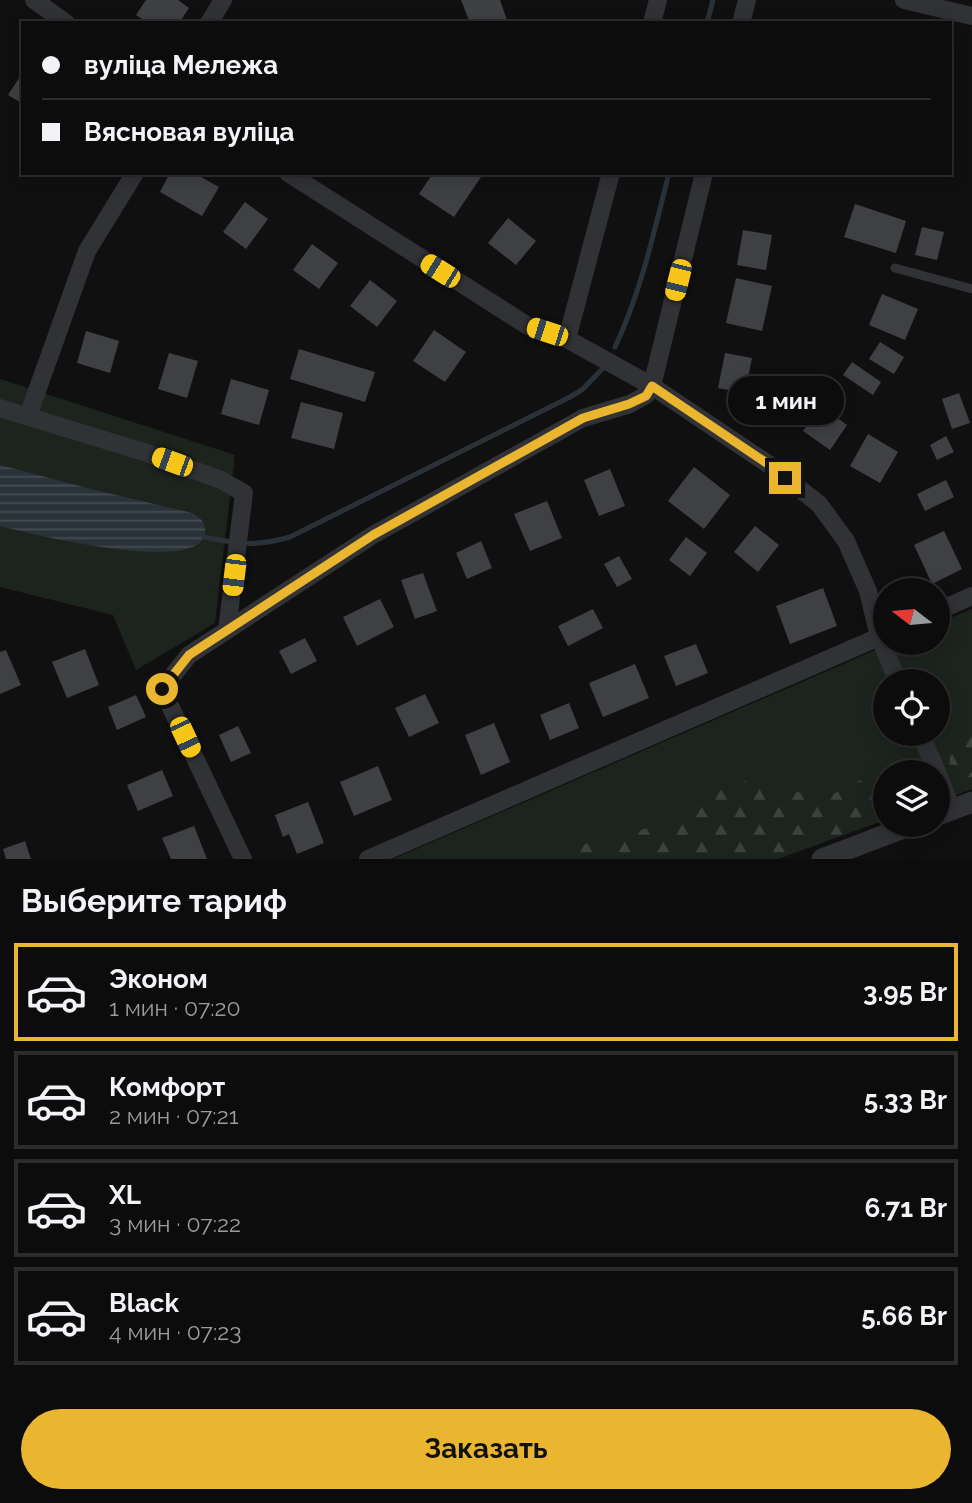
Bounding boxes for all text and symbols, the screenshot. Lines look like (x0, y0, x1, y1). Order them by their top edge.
text: вуліца Мележа (84, 50, 278, 80)
text: Вясновая вуліца (84, 117, 295, 147)
car (417, 251, 464, 291)
car (663, 257, 694, 303)
car (524, 316, 571, 348)
callout: 1 мин (727, 377, 843, 426)
text: 1 мин (755, 387, 817, 414)
car (149, 445, 196, 479)
route end (769, 462, 801, 494)
car (222, 553, 247, 597)
north arrow (873, 578, 950, 654)
map controls (873, 578, 950, 837)
button: locate (873, 669, 950, 746)
route start (146, 673, 178, 705)
car (167, 714, 204, 760)
button: layers (873, 760, 950, 837)
text: Выберите тариф (21, 882, 287, 919)
icon: car (25, 961, 88, 1024)
text: Эконом (109, 964, 208, 994)
text: 3.95 Br (863, 977, 947, 1007)
text: 1 мин · 07:20 (109, 994, 241, 1021)
icon: car (25, 1069, 88, 1132)
text: Комфорт (109, 1072, 225, 1102)
text: 5.33 Br (864, 1085, 947, 1115)
text: 2 мин · 07:21 (109, 1102, 238, 1129)
icon: car (25, 1177, 88, 1240)
text: XL (109, 1180, 141, 1210)
text: 6.71 Br (864, 1193, 947, 1223)
text: 3 мин · 07:22 (109, 1210, 241, 1237)
icon: car (25, 1285, 88, 1348)
text: Black (109, 1288, 179, 1318)
text: 5.66 Br (861, 1301, 947, 1331)
text: 4 мин · 07:23 (109, 1318, 242, 1345)
button: Заказать (21, 1409, 951, 1489)

